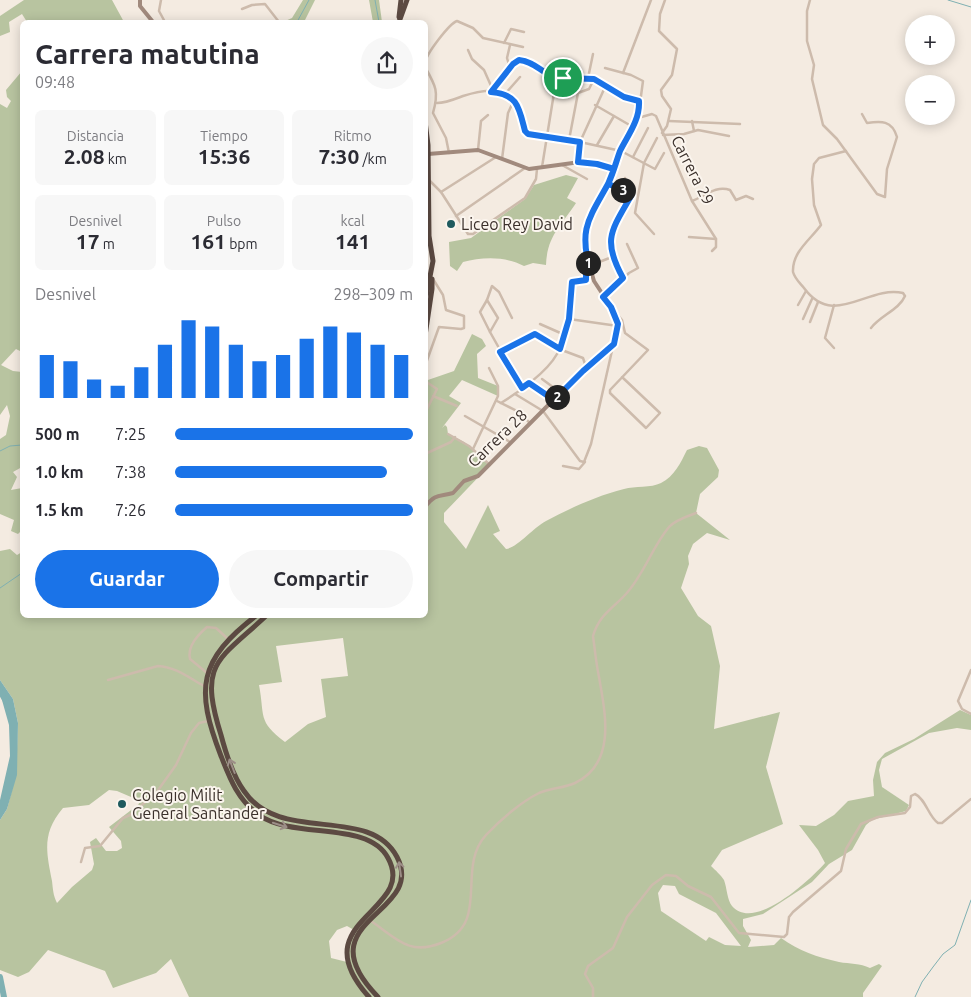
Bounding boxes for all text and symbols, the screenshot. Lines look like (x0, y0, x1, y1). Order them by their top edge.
map controls (905, 15, 955, 125)
button: + (905, 15, 955, 65)
button: share (361, 37, 413, 89)
text: Carrera matutina (35, 38, 260, 69)
pin (542, 57, 584, 99)
icon: arrive (549, 64, 577, 92)
text: 09:48 (35, 73, 75, 91)
button: − (905, 75, 955, 125)
text: Distancia (67, 128, 124, 144)
text: Tiempo (200, 128, 248, 144)
text: Ritmo (334, 128, 372, 144)
street label: Carrera 29 (668, 133, 718, 207)
text: 2.08 (64, 144, 105, 168)
text: 15:36 (198, 144, 250, 168)
text: 7:30 (319, 144, 359, 168)
text: km (105, 151, 127, 167)
text: /km (359, 151, 387, 167)
pin: 3 (610, 178, 636, 202)
text: 3 (620, 182, 627, 198)
text: Desnivel (69, 213, 122, 229)
text: Pulso (207, 213, 241, 229)
text: kcal (341, 213, 365, 229)
place label: Liceo Rey David (461, 215, 573, 233)
marker: Liceo Rey David (445, 218, 457, 230)
text: 17 (76, 229, 100, 253)
text: 161 (190, 229, 226, 253)
text: 141 (335, 229, 370, 253)
text: m (100, 236, 115, 252)
text: bpm (226, 236, 258, 252)
pin: 1 (576, 250, 600, 276)
text: 1 (585, 255, 592, 271)
text: Desnivel (35, 285, 96, 303)
text: 298–309 m (333, 285, 413, 303)
pin: 2 (544, 384, 570, 410)
text: 2 (554, 389, 561, 405)
street label: Carrera 28 (464, 405, 530, 471)
text: 500 m (35, 425, 80, 443)
text: 7:25 (115, 425, 146, 443)
text: 1.0 km (35, 463, 84, 481)
text: 7:38 (115, 463, 146, 481)
text: 1.5 km (35, 501, 84, 519)
text: 7:26 (115, 501, 146, 519)
button: Guardar (35, 550, 219, 608)
button: Compartir (229, 550, 413, 608)
one-way arrow (227, 758, 236, 774)
place label: Colegio Milit General Santander (132, 786, 265, 822)
marker: Colegio Milit General Santander (116, 798, 128, 810)
one-way arrow (272, 820, 288, 830)
one-way arrow (394, 861, 404, 877)

